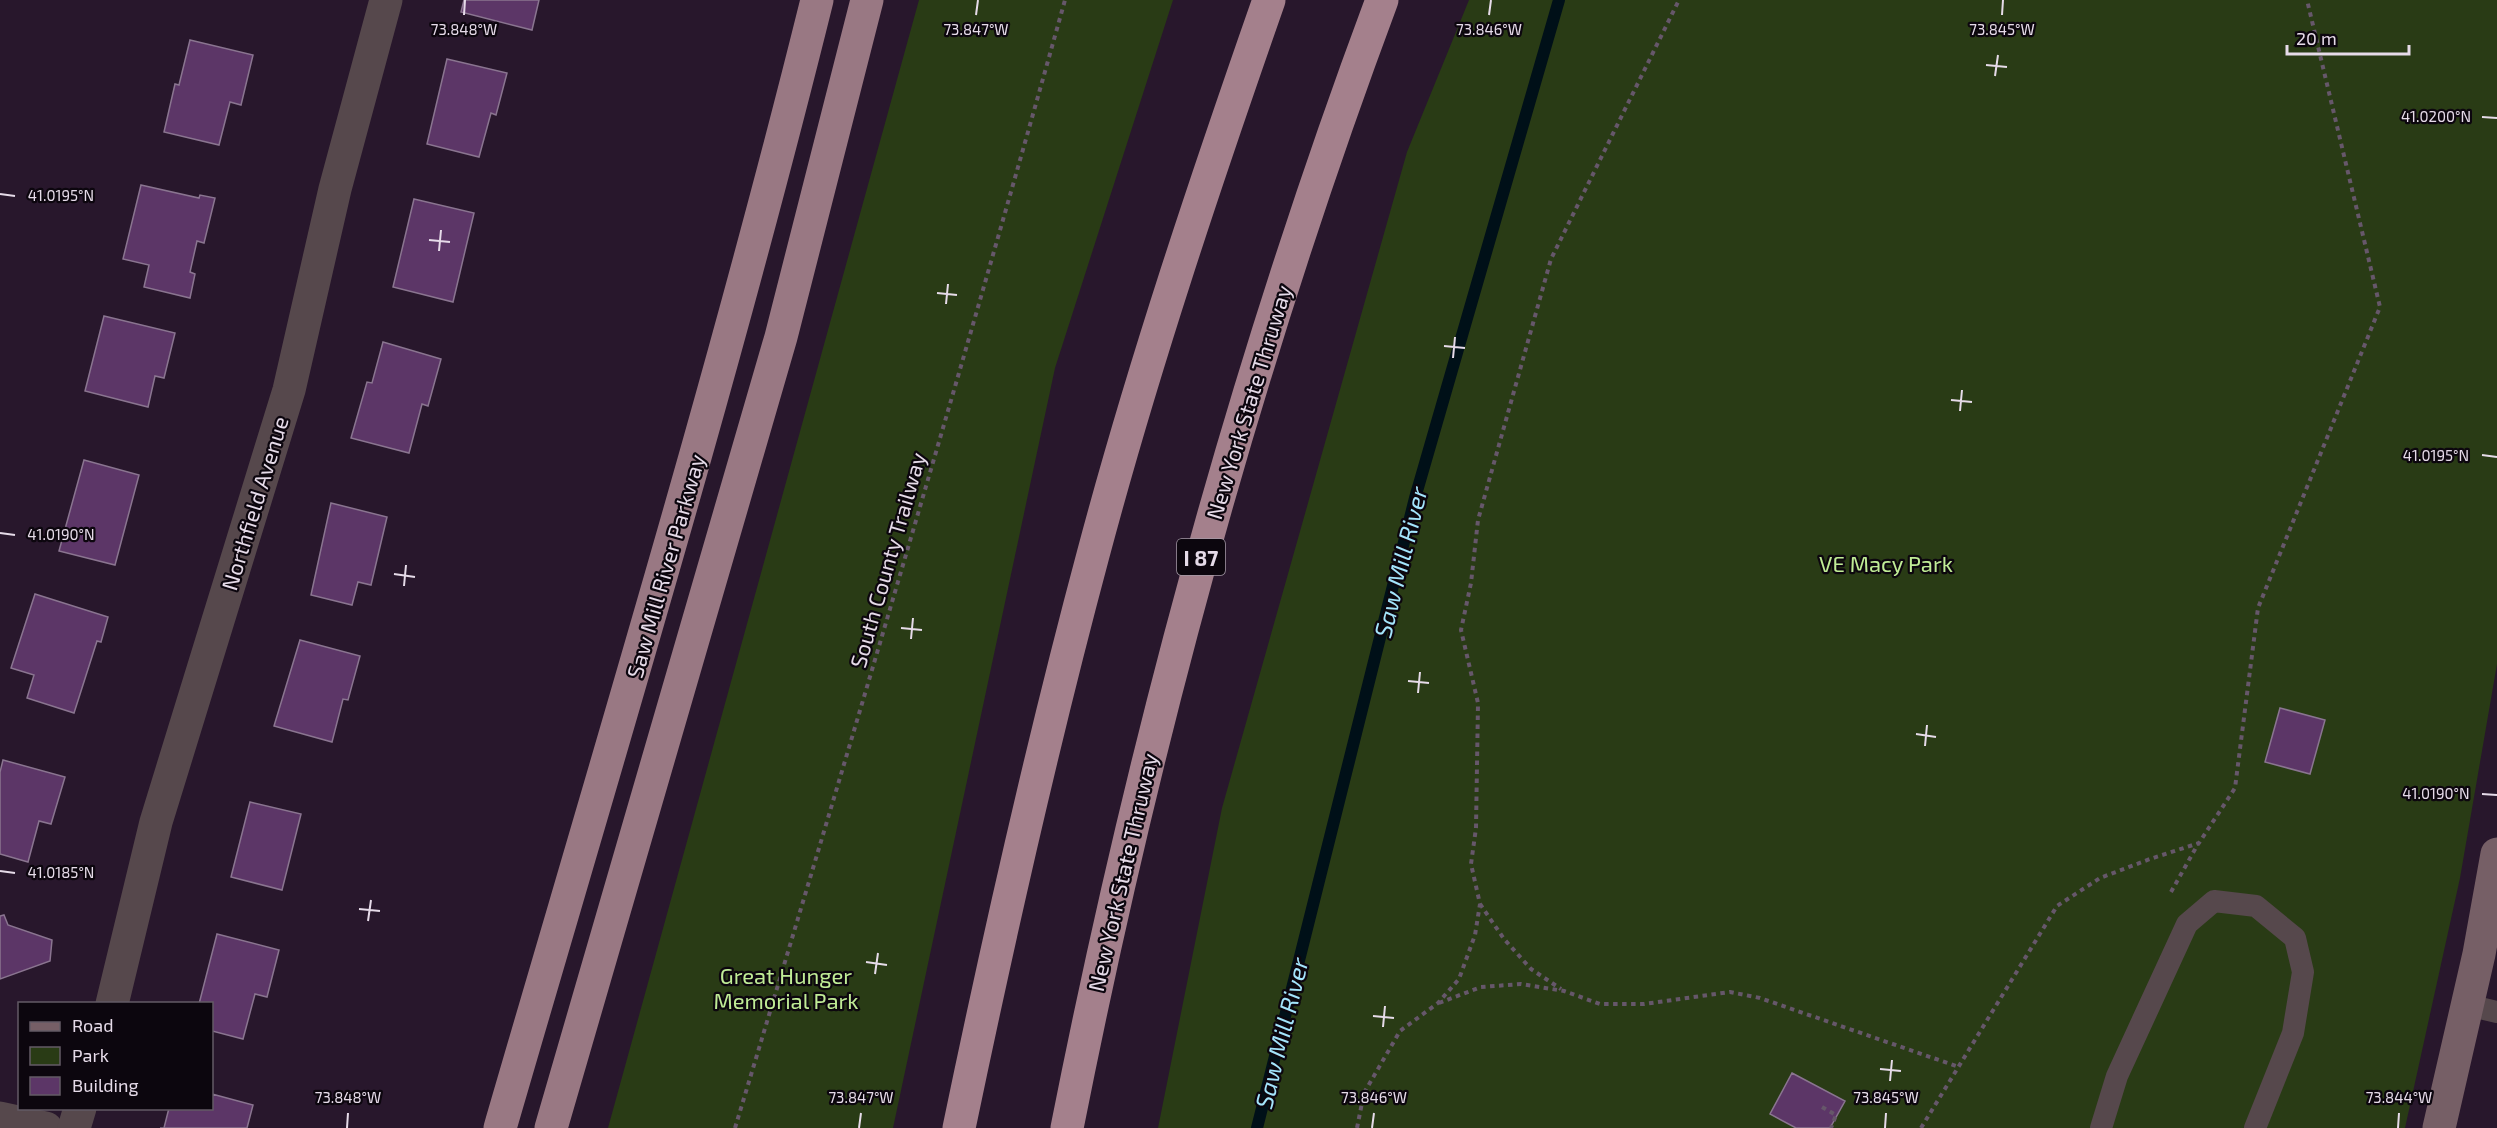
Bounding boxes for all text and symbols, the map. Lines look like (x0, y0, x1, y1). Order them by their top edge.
scale bar (2287, 18, 2408, 56)
text: 73.848°W (431, 20, 497, 38)
text: 73.847°W (943, 20, 1009, 38)
text: 73.846°W (1456, 20, 1522, 38)
text: 73.845°W (1969, 20, 2035, 38)
text: 20 m (2296, 27, 2337, 49)
text: 41.0200°N (2401, 107, 2471, 125)
text: 41.0195°N (28, 186, 94, 204)
street label: New York State Thruway (1200, 281, 1296, 522)
street label: Northfield Avenue (215, 413, 293, 593)
text: 41.0195°N (2403, 446, 2469, 464)
street label: South County Trailway (844, 449, 930, 671)
street label: Saw Mill River Parkway (621, 451, 710, 681)
water label: Saw Mill River (1367, 483, 1433, 641)
text: 41.0190°N (27, 525, 95, 543)
road number: I 87 (1177, 539, 1225, 575)
park label: VE Macy Park (1819, 550, 1953, 576)
street label: New York State Thruway (1082, 750, 1162, 994)
text: 41.0190°N (2402, 784, 2470, 802)
text: 41.0185°N (28, 863, 94, 881)
water label: Saw Mill River (1248, 954, 1314, 1112)
park label: Great Hunger Memorial Park (713, 962, 859, 1013)
legend (18, 1002, 213, 1110)
text: Road (72, 1014, 113, 1036)
text: Park (72, 1044, 109, 1066)
text: Building (72, 1074, 139, 1096)
text: 73.848°W (315, 1088, 381, 1106)
text: 73.847°W (828, 1088, 894, 1106)
text: 73.846°W (1341, 1088, 1407, 1106)
text: 73.845°W (1853, 1088, 1919, 1106)
text: 73.844°W (2366, 1088, 2432, 1106)

